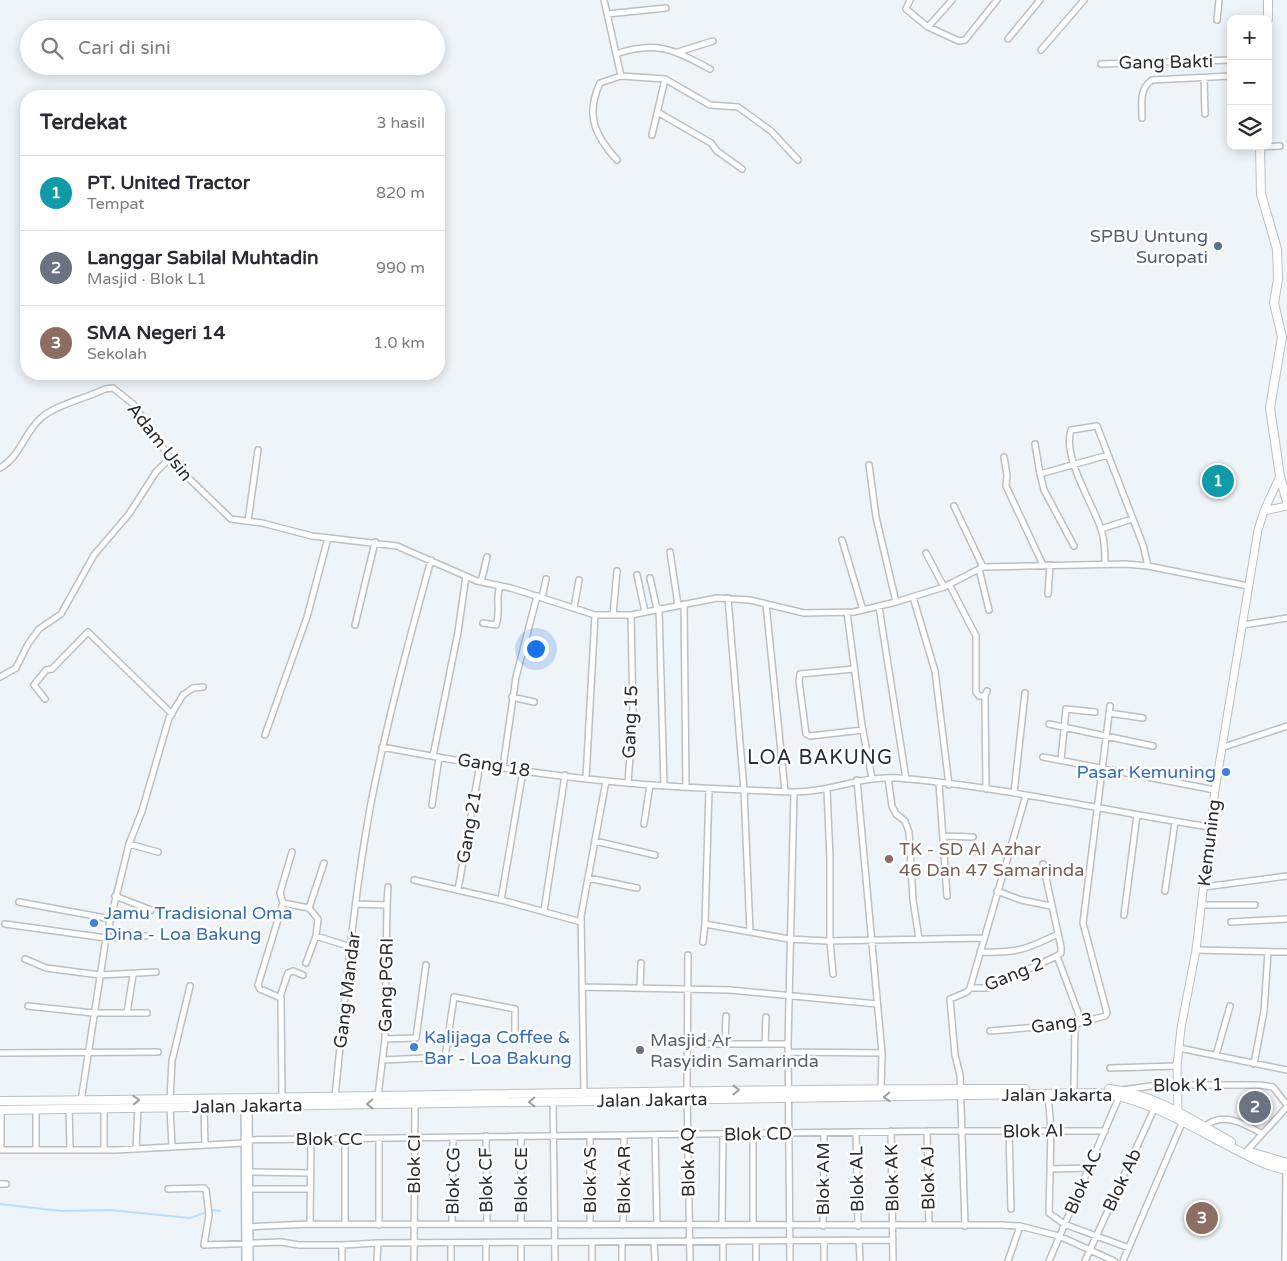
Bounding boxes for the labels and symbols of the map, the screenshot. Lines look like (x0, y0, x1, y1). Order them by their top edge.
street label: Gang Bakti (1119, 50, 1213, 74)
place label: SPBU Untung Suropati (1090, 225, 1208, 268)
marker: SPBU Untung Suropati (1212, 240, 1224, 252)
street label: Adam Usin (123, 398, 197, 486)
pin: 1 (1202, 462, 1234, 500)
your location (523, 636, 549, 662)
street label: Gang 15 (618, 685, 642, 759)
district label: LOA BAKUNG (747, 746, 893, 770)
street label: Gang 18 (456, 748, 532, 782)
place label: Pasar Kemuning (1077, 761, 1216, 783)
marker: Pasar Kemuning (1220, 766, 1232, 778)
street label: Gang 21 (452, 789, 486, 865)
street label: Kemuning (1193, 798, 1225, 888)
place label: TK - SD Al Azhar 46 Dan 47 Samarinda (899, 838, 1084, 881)
marker: TK - SD Al Azhar 46 Dan 47 Samarinda (883, 853, 895, 865)
place label: Jamu Tradisional Oma Dina - Loa Bakung (104, 902, 293, 945)
marker: Jamu Tradisional Oma Dina - Loa Bakung (88, 917, 100, 929)
street label: Gang Mandar (329, 930, 365, 1050)
street label: Gang PGRI (374, 938, 398, 1032)
street label: Gang 2 (981, 952, 1047, 996)
street label: Gang 3 (1030, 1008, 1094, 1038)
place label: Kalijaga Coffee & Bar - Loa Bakung (424, 1026, 572, 1069)
place label: Masjid Ar Rasyidin Samarinda (650, 1029, 819, 1072)
marker: Kalijaga Coffee & Bar - Loa Bakung (408, 1041, 420, 1053)
marker: Masjid Ar Rasyidin Samarinda (634, 1044, 646, 1056)
street label: Blok K 1 (1153, 1073, 1223, 1097)
street label: Jalan Jakarta (1002, 1084, 1112, 1106)
one-way arrow (732, 1085, 740, 1095)
street label: Jalan Jakarta (596, 1088, 708, 1112)
pin: 2 (1239, 1088, 1271, 1126)
one-way arrow (883, 1092, 891, 1103)
street label: Jalan Jakarta (191, 1094, 303, 1118)
one-way arrow (132, 1095, 140, 1105)
one-way arrow (528, 1096, 536, 1107)
one-way arrow (366, 1099, 374, 1109)
street label: Blok AI (1002, 1119, 1064, 1143)
street label: Blok CD (724, 1122, 792, 1146)
street label: Blok AQ (676, 1127, 700, 1197)
street label: Blok CC (296, 1128, 362, 1150)
street label: Blok CI (403, 1134, 425, 1194)
street label: Blok AM (812, 1142, 834, 1216)
street label: Blok AK (880, 1144, 904, 1212)
street label: Blok AL (845, 1145, 869, 1212)
street label: Blok Ab (1098, 1145, 1146, 1215)
street label: Blok AR (613, 1146, 635, 1214)
street label: Blok AJ (916, 1146, 940, 1210)
street label: Blok AC (1060, 1146, 1106, 1218)
street label: Blok CG (441, 1147, 465, 1215)
street label: Blok CF (474, 1147, 498, 1213)
street label: Blok CE (510, 1147, 532, 1213)
street label: Blok AS (579, 1147, 601, 1213)
pin: 3 (1186, 1199, 1218, 1237)

